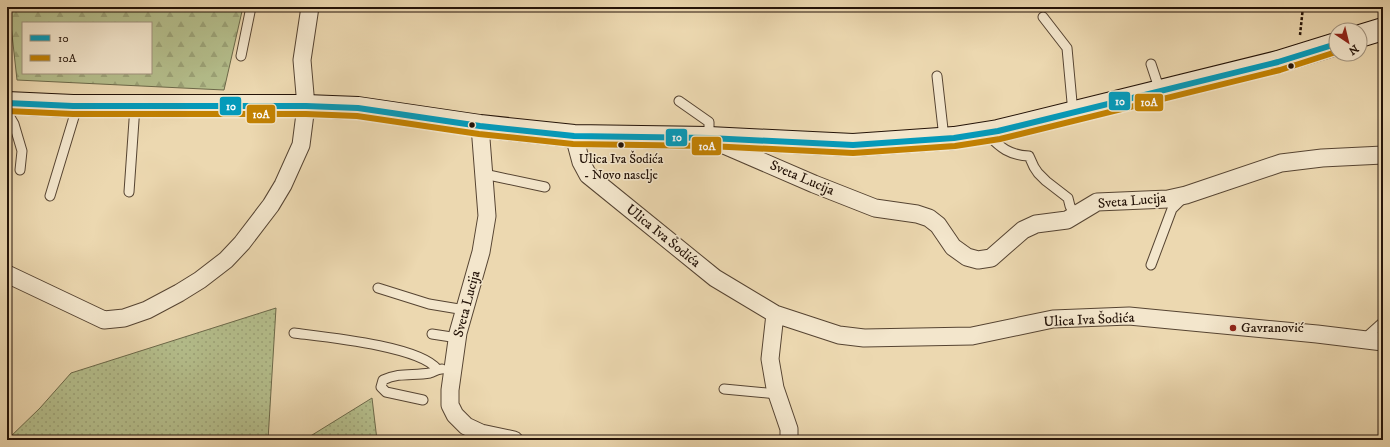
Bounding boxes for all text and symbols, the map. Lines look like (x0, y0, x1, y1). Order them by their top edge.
legend (22, 22, 152, 74)
north arrow (1328, 22, 1368, 62)
text: 10 (58, 31, 69, 46)
text: N (1345, 41, 1361, 58)
text: 10A (58, 51, 77, 66)
unlabelled marker (1286, 61, 1296, 71)
line badge: 10 (1108, 91, 1131, 111)
line badge: 10A (1134, 93, 1164, 112)
text: 10 (1115, 95, 1125, 109)
line badge: 10 (219, 96, 242, 116)
text: 10A (1141, 96, 1158, 110)
text: 10 (226, 100, 236, 114)
line badge: 10A (246, 104, 276, 124)
text: 10A (253, 108, 270, 122)
unlabelled marker (467, 120, 477, 130)
line badge: 10 (665, 128, 688, 147)
text: 10 (672, 131, 682, 145)
line badge: 10A (691, 136, 722, 156)
marker: Ulica Iva Šodića - Novo naselje (616, 140, 626, 150)
text: 10A (699, 140, 716, 154)
place label: Ulica Iva Šodića - Novo naselje (579, 150, 664, 184)
street label: Sveta Lucija (767, 156, 837, 200)
street label: Sveta Lucija (1097, 189, 1167, 213)
street label: Ulica Iva Šodića (622, 200, 704, 272)
street label: Sveta Lucija (449, 269, 485, 339)
street label: Ulica Iva Šodića (1043, 309, 1135, 331)
place label: Gavranović (1241, 319, 1304, 337)
marker: Gavranović (1228, 323, 1238, 333)

